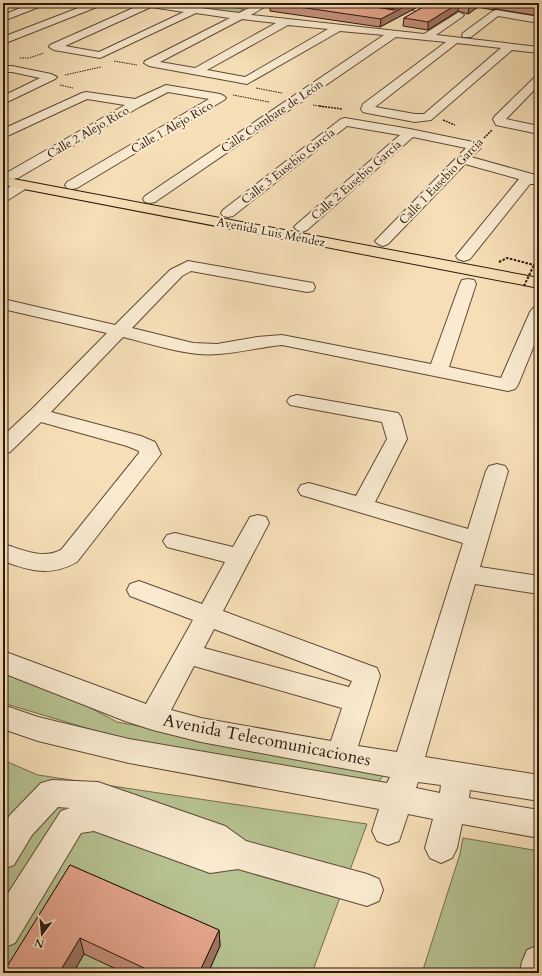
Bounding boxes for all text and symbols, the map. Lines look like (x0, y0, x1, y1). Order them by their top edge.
street label: Calle Combate de León (218, 76, 326, 156)
street label: Calle 1 Alejo Rico (128, 97, 216, 157)
street label: Calle 2 Alejo Rico (44, 102, 132, 162)
street label: Calle 3 Eusebio García (238, 124, 339, 208)
street label: Calle 1 Eusebio García (395, 134, 487, 228)
street label: Calle 2 Eusebio García (308, 136, 405, 224)
street label: Avenida Luis Méndez (215, 214, 327, 250)
street label: Avenida Telecomunicaciones (161, 709, 373, 771)
north arrow (22, 914, 62, 954)
text: N (32, 934, 46, 952)

